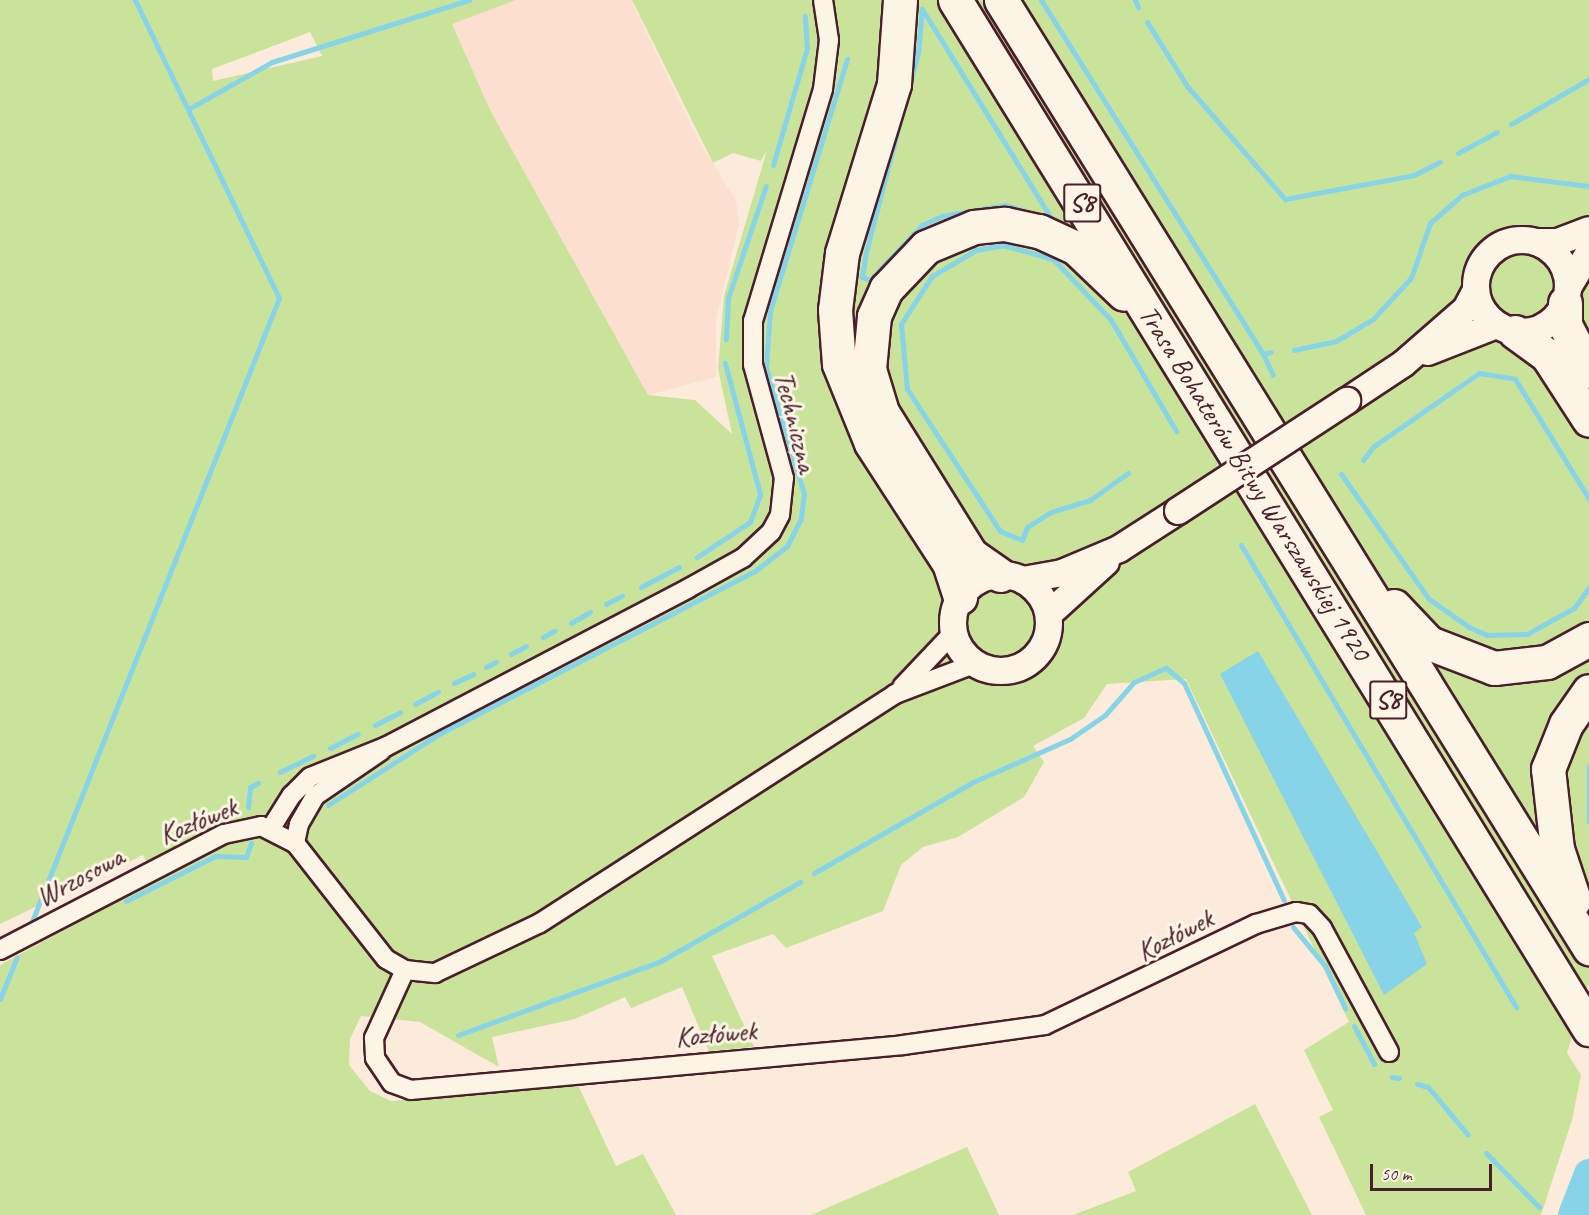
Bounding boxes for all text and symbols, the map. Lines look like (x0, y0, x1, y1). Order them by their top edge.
road number: S8 (1062, 179, 1102, 227)
street label: Trasa Bohaterów Bitwy Warszawskiej 1920 (1132, 299, 1378, 667)
street label: Techniczna (766, 368, 824, 476)
road number: S8 (1368, 676, 1408, 724)
street label: Kozłówek (154, 790, 242, 852)
street label: Wrzosowa (30, 840, 130, 914)
street label: Kozłówek (1131, 902, 1219, 968)
street label: Kozłówek (674, 1014, 758, 1054)
scale bar (1373, 1152, 1494, 1190)
text: 50 m (1381, 1163, 1412, 1185)

